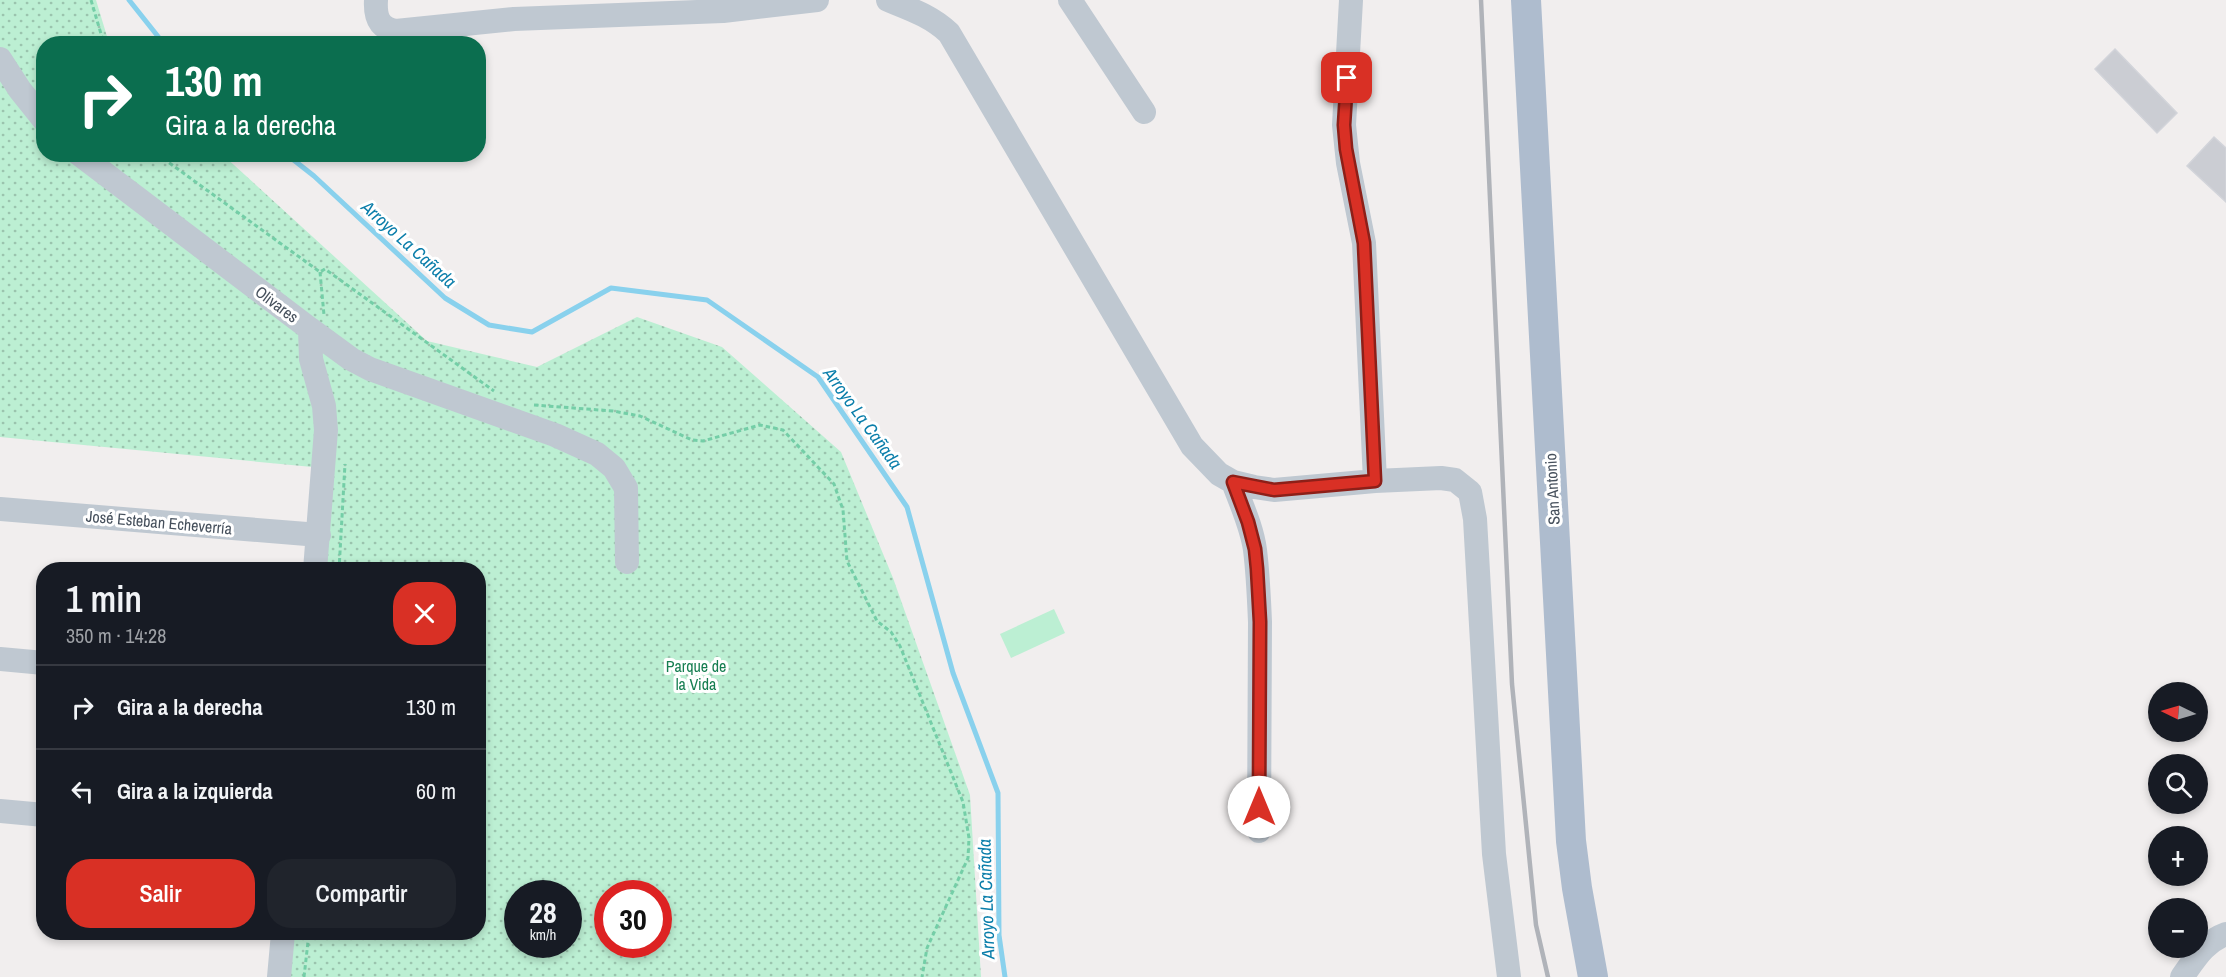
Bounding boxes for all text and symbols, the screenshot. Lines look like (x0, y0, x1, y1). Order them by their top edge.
pin (1321, 52, 1372, 103)
text: 130 m (165, 53, 263, 109)
icon: right (66, 60, 144, 138)
icon: arrive (1330, 61, 1363, 94)
text: Gira a la derecha (165, 107, 336, 143)
water label: Arroyo La Cañada (355, 194, 462, 293)
street label: Olivares (251, 281, 303, 327)
water label: Arroyo La Cañada (817, 361, 908, 474)
street label: San Antonio (1539, 453, 1565, 525)
street label: José Esteban Echeverría (85, 505, 234, 539)
text: 1 min (66, 575, 142, 623)
button: close (393, 582, 456, 645)
text: 350 m · 14:28 (66, 622, 166, 649)
park label: Parque de la Vida (666, 655, 726, 695)
north arrow (2148, 682, 2208, 742)
map controls (2148, 682, 2208, 958)
icon: right (66, 691, 99, 724)
text: Gira a la derecha (117, 692, 262, 722)
text: 130 m (406, 692, 456, 722)
button: search (2148, 754, 2208, 814)
icon: left (66, 775, 99, 808)
position arrow (1227, 775, 1291, 839)
text: Gira a la izquierda (117, 776, 272, 806)
text: 60 m (416, 776, 456, 806)
button: + (2148, 826, 2208, 886)
water label: Arroyo La Cañada (971, 839, 1001, 960)
button: Salir (66, 859, 255, 928)
button: Compartir (267, 859, 456, 928)
speed limit sign: 30 (594, 880, 672, 958)
text: 28 (529, 892, 557, 932)
button: − (2148, 898, 2208, 958)
text: km/h (530, 924, 556, 945)

